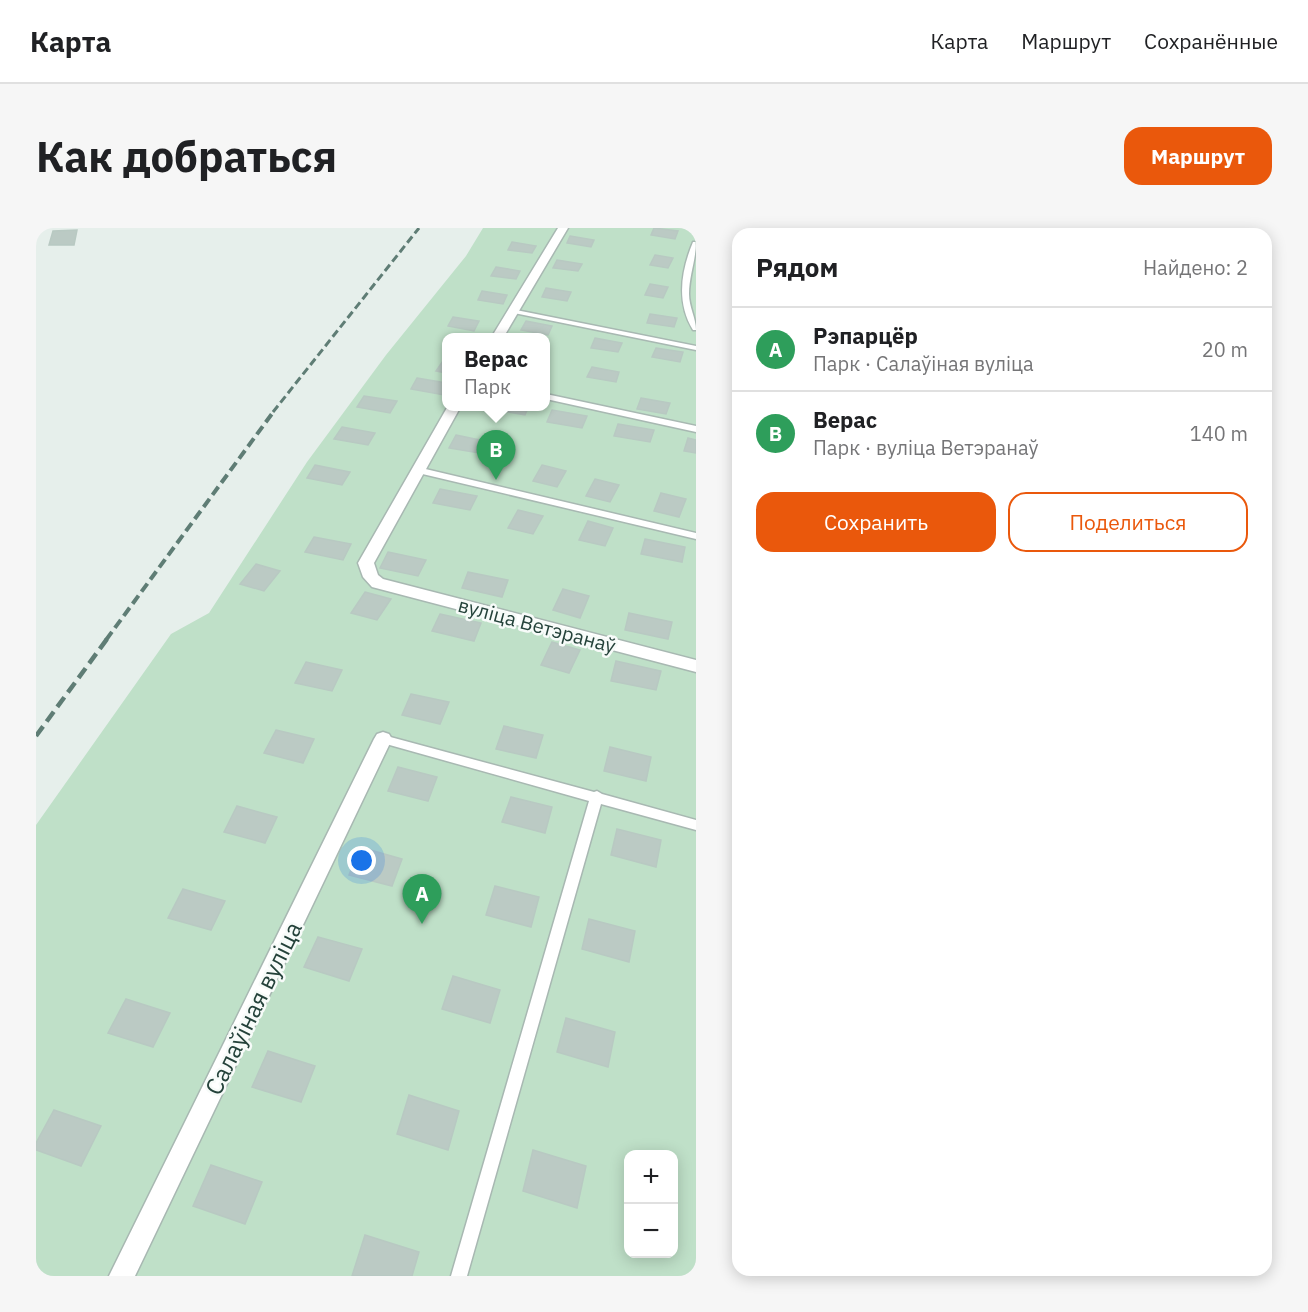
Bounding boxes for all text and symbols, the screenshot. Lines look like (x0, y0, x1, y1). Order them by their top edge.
text: Карта (30, 23, 111, 60)
text: Карта (930, 27, 988, 55)
text: Маршрут (1021, 27, 1111, 55)
text: Сохранённые (1144, 27, 1278, 55)
button: Маршрут (1124, 127, 1272, 185)
text: Как добраться (36, 129, 337, 184)
text: Рядом (756, 250, 838, 284)
text: Найдено: 2 (1143, 254, 1248, 281)
text: Рэпарцёр (813, 321, 918, 350)
popup (442, 333, 550, 411)
text: A (769, 336, 782, 363)
text: 20 m (1202, 336, 1248, 363)
text: Верас (464, 344, 528, 373)
text: Парк · Салаўіная вуліца (813, 350, 1034, 377)
text: Парк (464, 373, 511, 400)
text: Верас (813, 405, 877, 434)
text: B (769, 420, 782, 447)
text: 140 m (1190, 420, 1248, 447)
pin: B (476, 430, 516, 480)
text: Парк · вуліца Ветэранаў (813, 434, 1038, 461)
button: Сохранить (756, 492, 996, 552)
button: Поделиться (1008, 492, 1248, 552)
street label: вуліца Ветэранаў (455, 591, 619, 659)
your location (347, 846, 376, 875)
pin: A (402, 874, 442, 924)
street label: Салаўіная вуліца (197, 916, 309, 1100)
map controls (624, 1150, 678, 1258)
button: + (624, 1150, 678, 1204)
button: − (624, 1204, 678, 1258)

